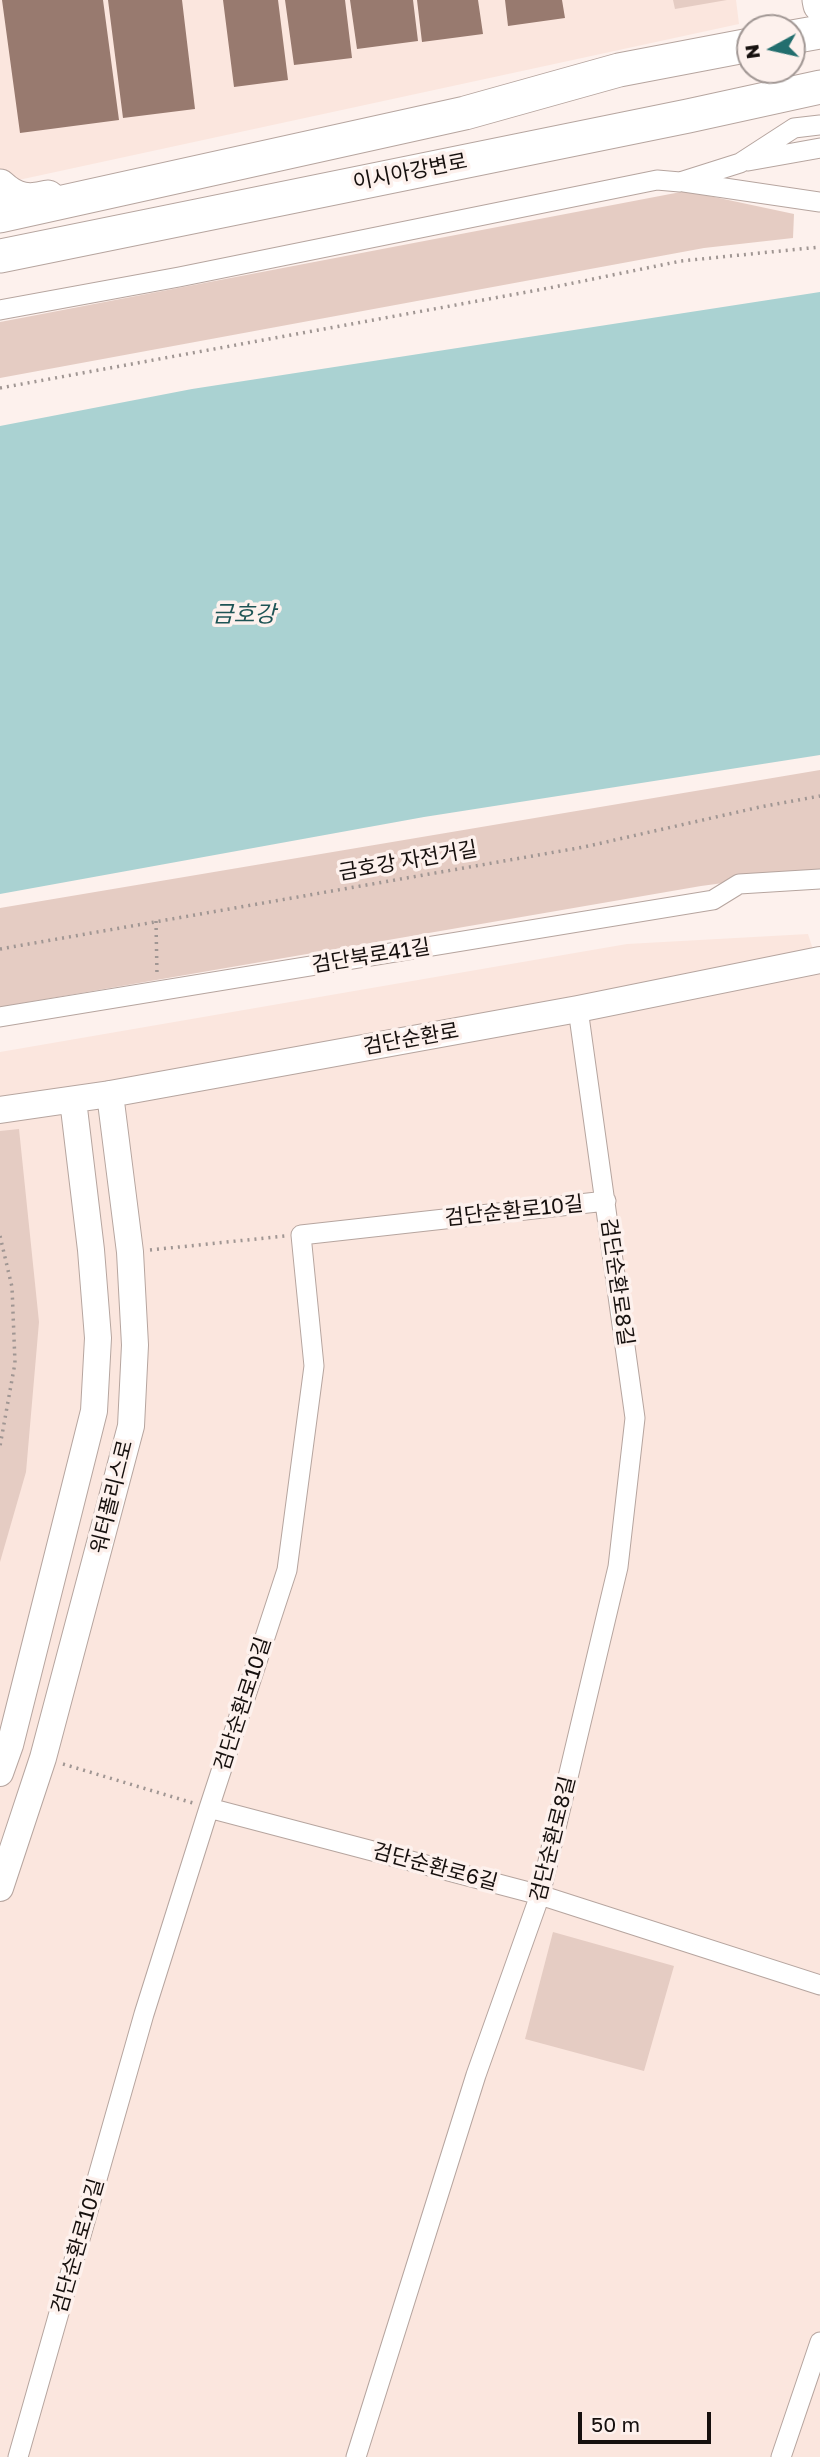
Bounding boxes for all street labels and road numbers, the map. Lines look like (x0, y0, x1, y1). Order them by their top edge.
street label: 이시아강변로 (351, 149, 469, 195)
street label: 금호강 자전거길 (337, 836, 479, 886)
street label: 검단북로41길 (310, 934, 432, 978)
street label: 검단순환로 (361, 1018, 461, 1060)
street label: 검단순환로10길 (444, 1191, 584, 1231)
street label: 검단순환로8길 (596, 1217, 638, 1347)
street label: 워터폴리스로 (86, 1438, 138, 1556)
street label: 검단순환로10길 (210, 1634, 276, 1774)
street label: 검단순환로8길 (525, 1773, 581, 1905)
street label: 검단순환로6길 (370, 1838, 500, 1896)
street label: 검단순환로10길 (47, 2176, 109, 2316)

